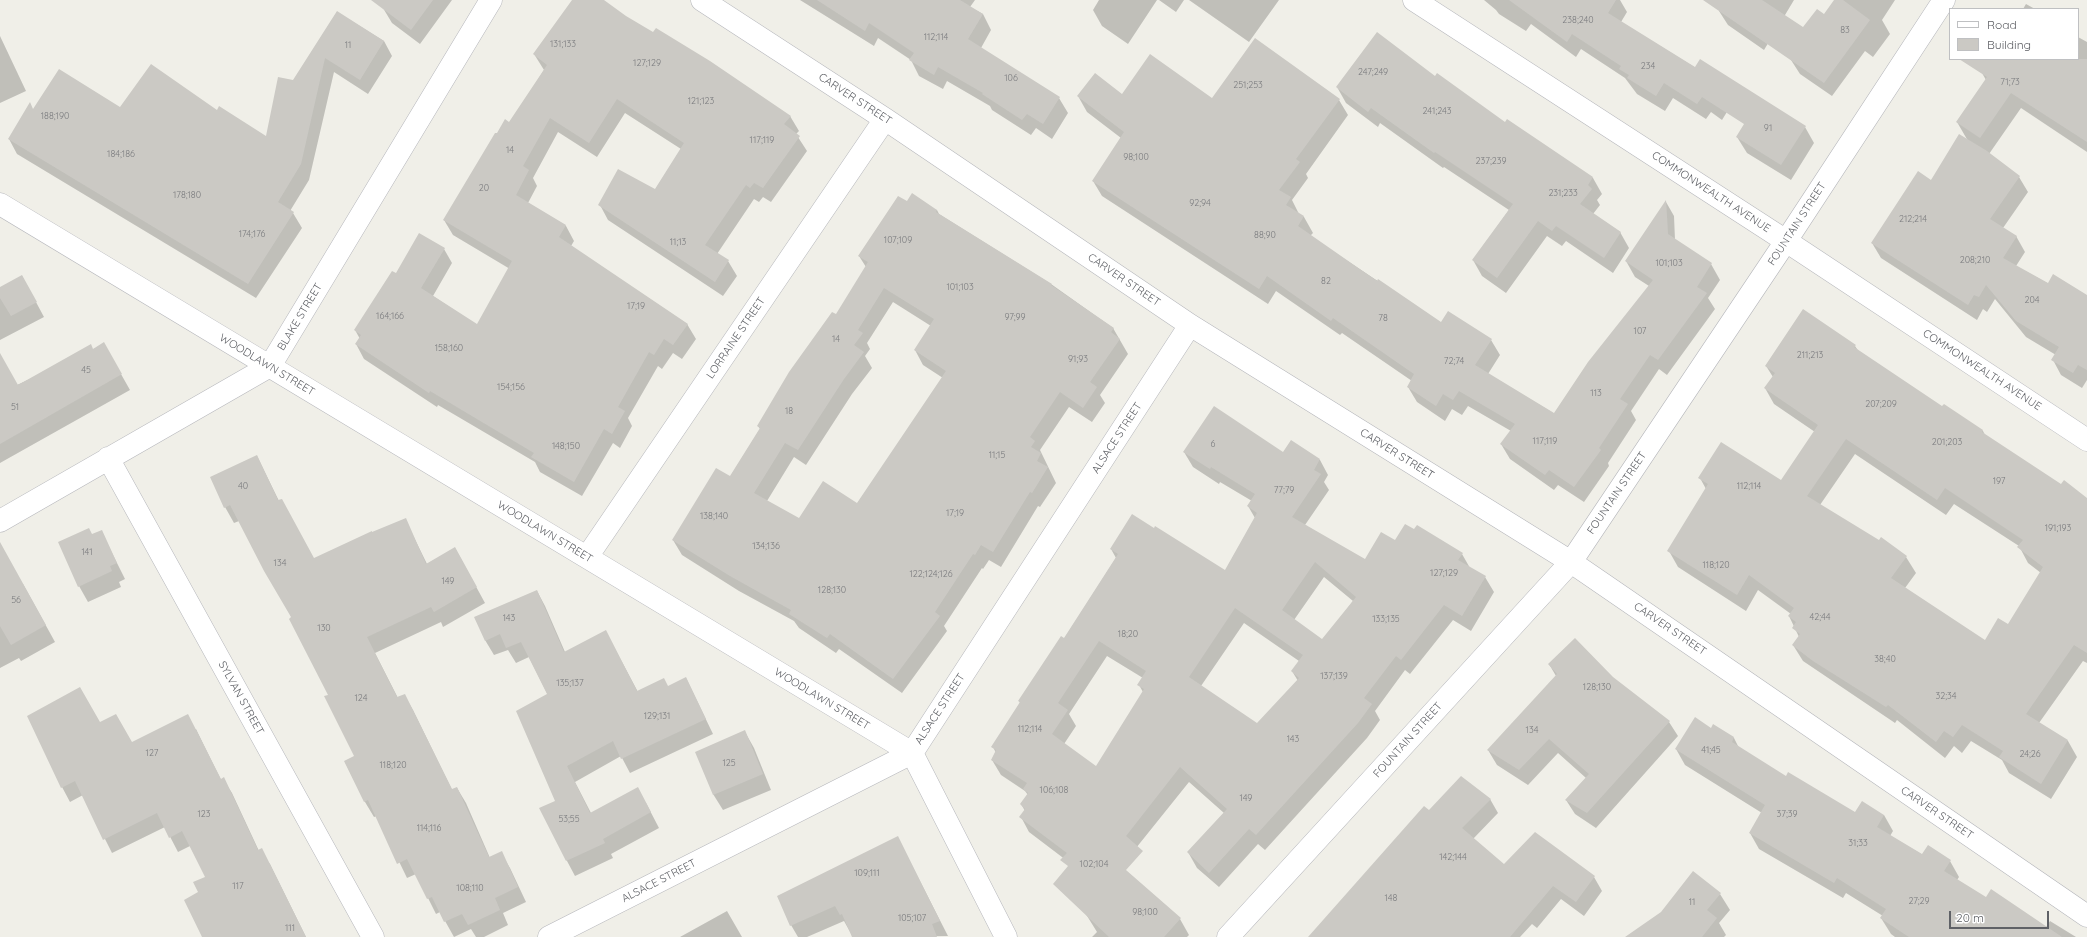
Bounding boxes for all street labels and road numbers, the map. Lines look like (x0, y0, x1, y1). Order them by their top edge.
street label: CARVER STREET (816, 70, 894, 128)
street label: COMMONWEALTH AVENUE (1649, 149, 1773, 235)
street label: FOUNTAIN STREET (1765, 180, 1829, 268)
street label: CARVER STREET (1085, 251, 1163, 309)
street label: BLAKE STREET (275, 281, 325, 353)
street label: LORRAINE STREET (704, 295, 768, 381)
street label: COMMONWEALTH AVENUE (1920, 327, 2044, 413)
street label: WOODLAWN STREET (217, 331, 317, 399)
street label: ALSACE STREET (1089, 400, 1145, 476)
street label: CARVER STREET (1358, 426, 1436, 482)
street label: FOUNTAIN STREET (1584, 449, 1650, 537)
street label: WOODLAWN STREET (495, 498, 595, 566)
street label: CARVER STREET (1631, 600, 1709, 658)
street label: SYLVAN STREET (215, 659, 267, 737)
street label: WOODLAWN STREET (772, 665, 872, 733)
street label: ALSACE STREET (912, 671, 968, 747)
street label: FOUNTAIN STREET (1371, 700, 1445, 780)
street label: CARVER STREET (1898, 784, 1976, 842)
street label: ALSACE STREET (619, 857, 699, 905)

